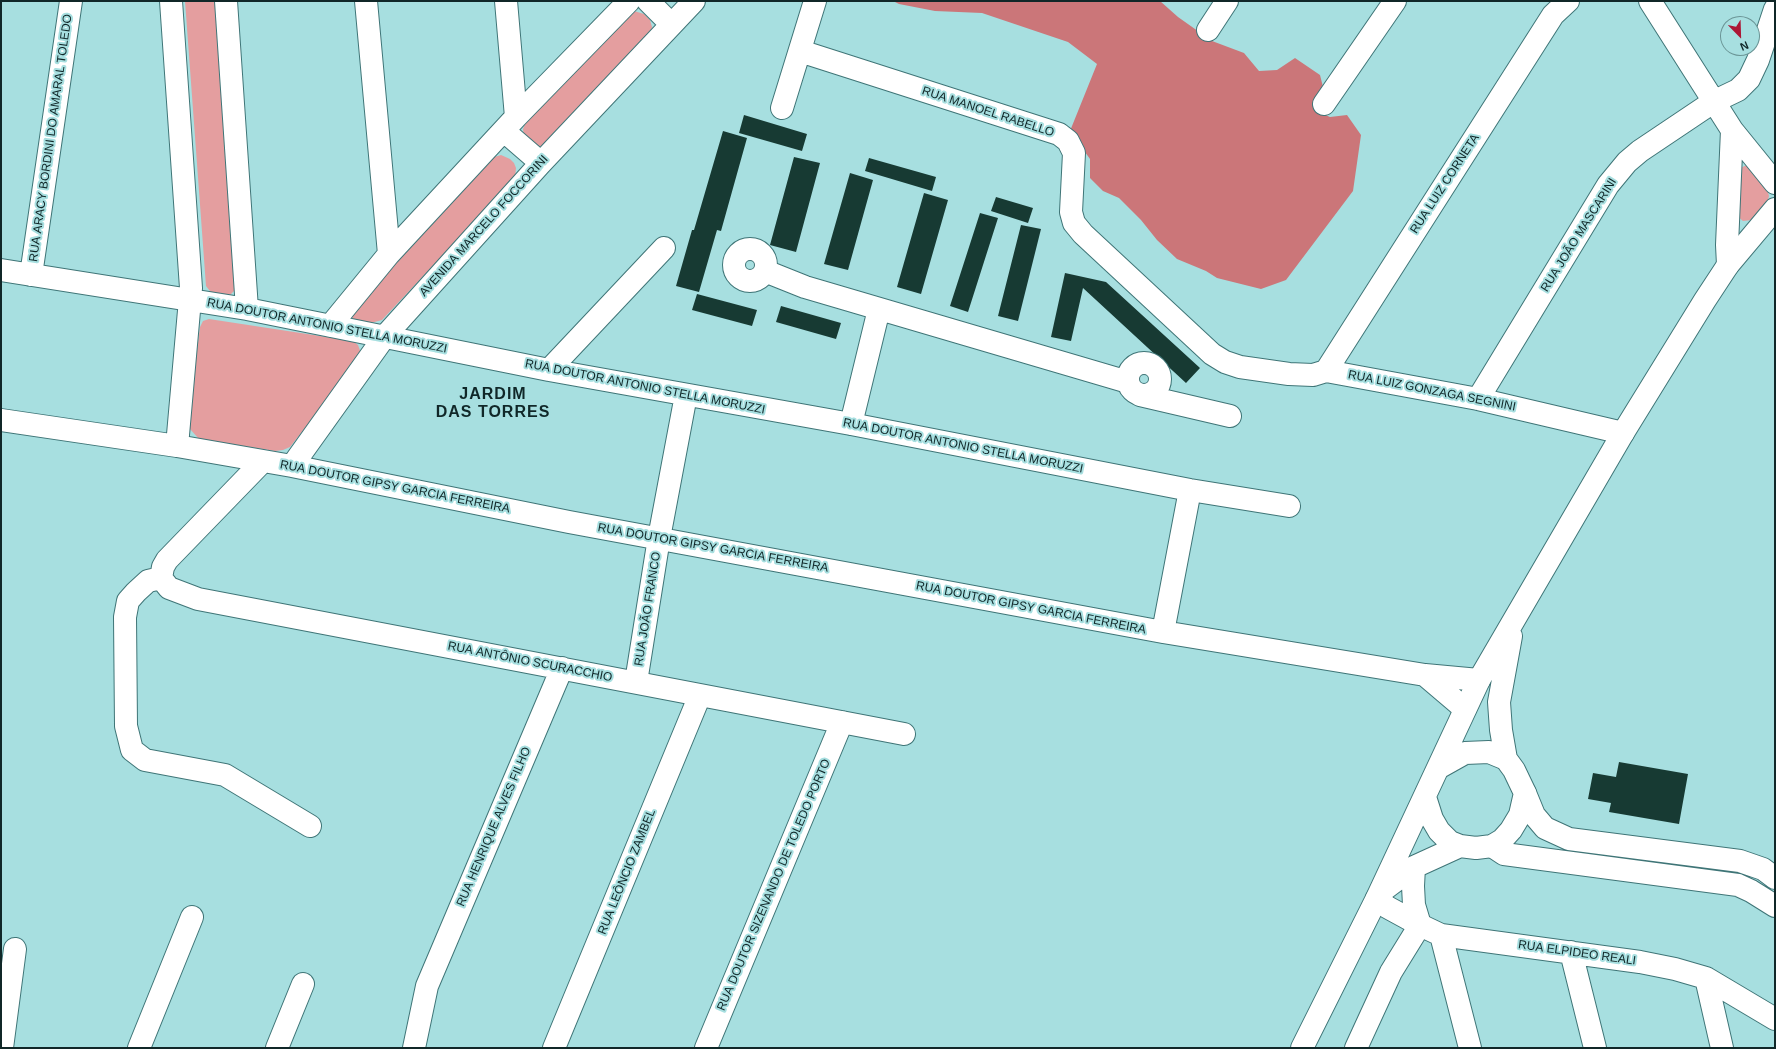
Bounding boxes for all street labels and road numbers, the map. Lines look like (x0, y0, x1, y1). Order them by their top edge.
street label: RUA ARACY BORDINI DO AMARAL TOLEDO (26, 13, 76, 263)
street label: RUA MANOEL RABELLO (920, 84, 1056, 140)
street label: RUA LUIZ CORNETA (1407, 132, 1483, 236)
street label: AVENIDA MARCELO FOCCORINI (417, 152, 551, 300)
street label: RUA JOÃO MASCARINI (1538, 175, 1620, 295)
street label: RUA DOUTOR ANTONIO STELLA MORUZZI (206, 296, 448, 356)
street label: RUA DOUTOR ANTONIO STELLA MORUZZI (524, 357, 766, 417)
street label: RUA LUIZ GONZAGA SEGNINI (1347, 368, 1517, 414)
street label: RUA DOUTOR ANTONIO STELLA MORUZZI (842, 416, 1084, 476)
street label: RUA DOUTOR GIPSY GARCIA FERREIRA (279, 458, 511, 516)
street label: RUA DOUTOR GIPSY GARCIA FERREIRA (597, 521, 829, 575)
street label: RUA JOÃO FRANCO (632, 551, 664, 667)
street label: RUA DOUTOR GIPSY GARCIA FERREIRA (915, 579, 1147, 637)
street label: RUA ANTÔNIO SCURACCHIO (446, 639, 614, 685)
street label: RUA HENRIQUE ALVES FILHO (454, 745, 534, 909)
street label: RUA DOUTOR SIZENANDO DE TOLEDO PORTO (714, 757, 834, 1013)
street label: RUA LEÔNCIO ZAMBEL (595, 807, 659, 937)
street label: RUA ELPIDEO REALI (1517, 938, 1637, 968)

